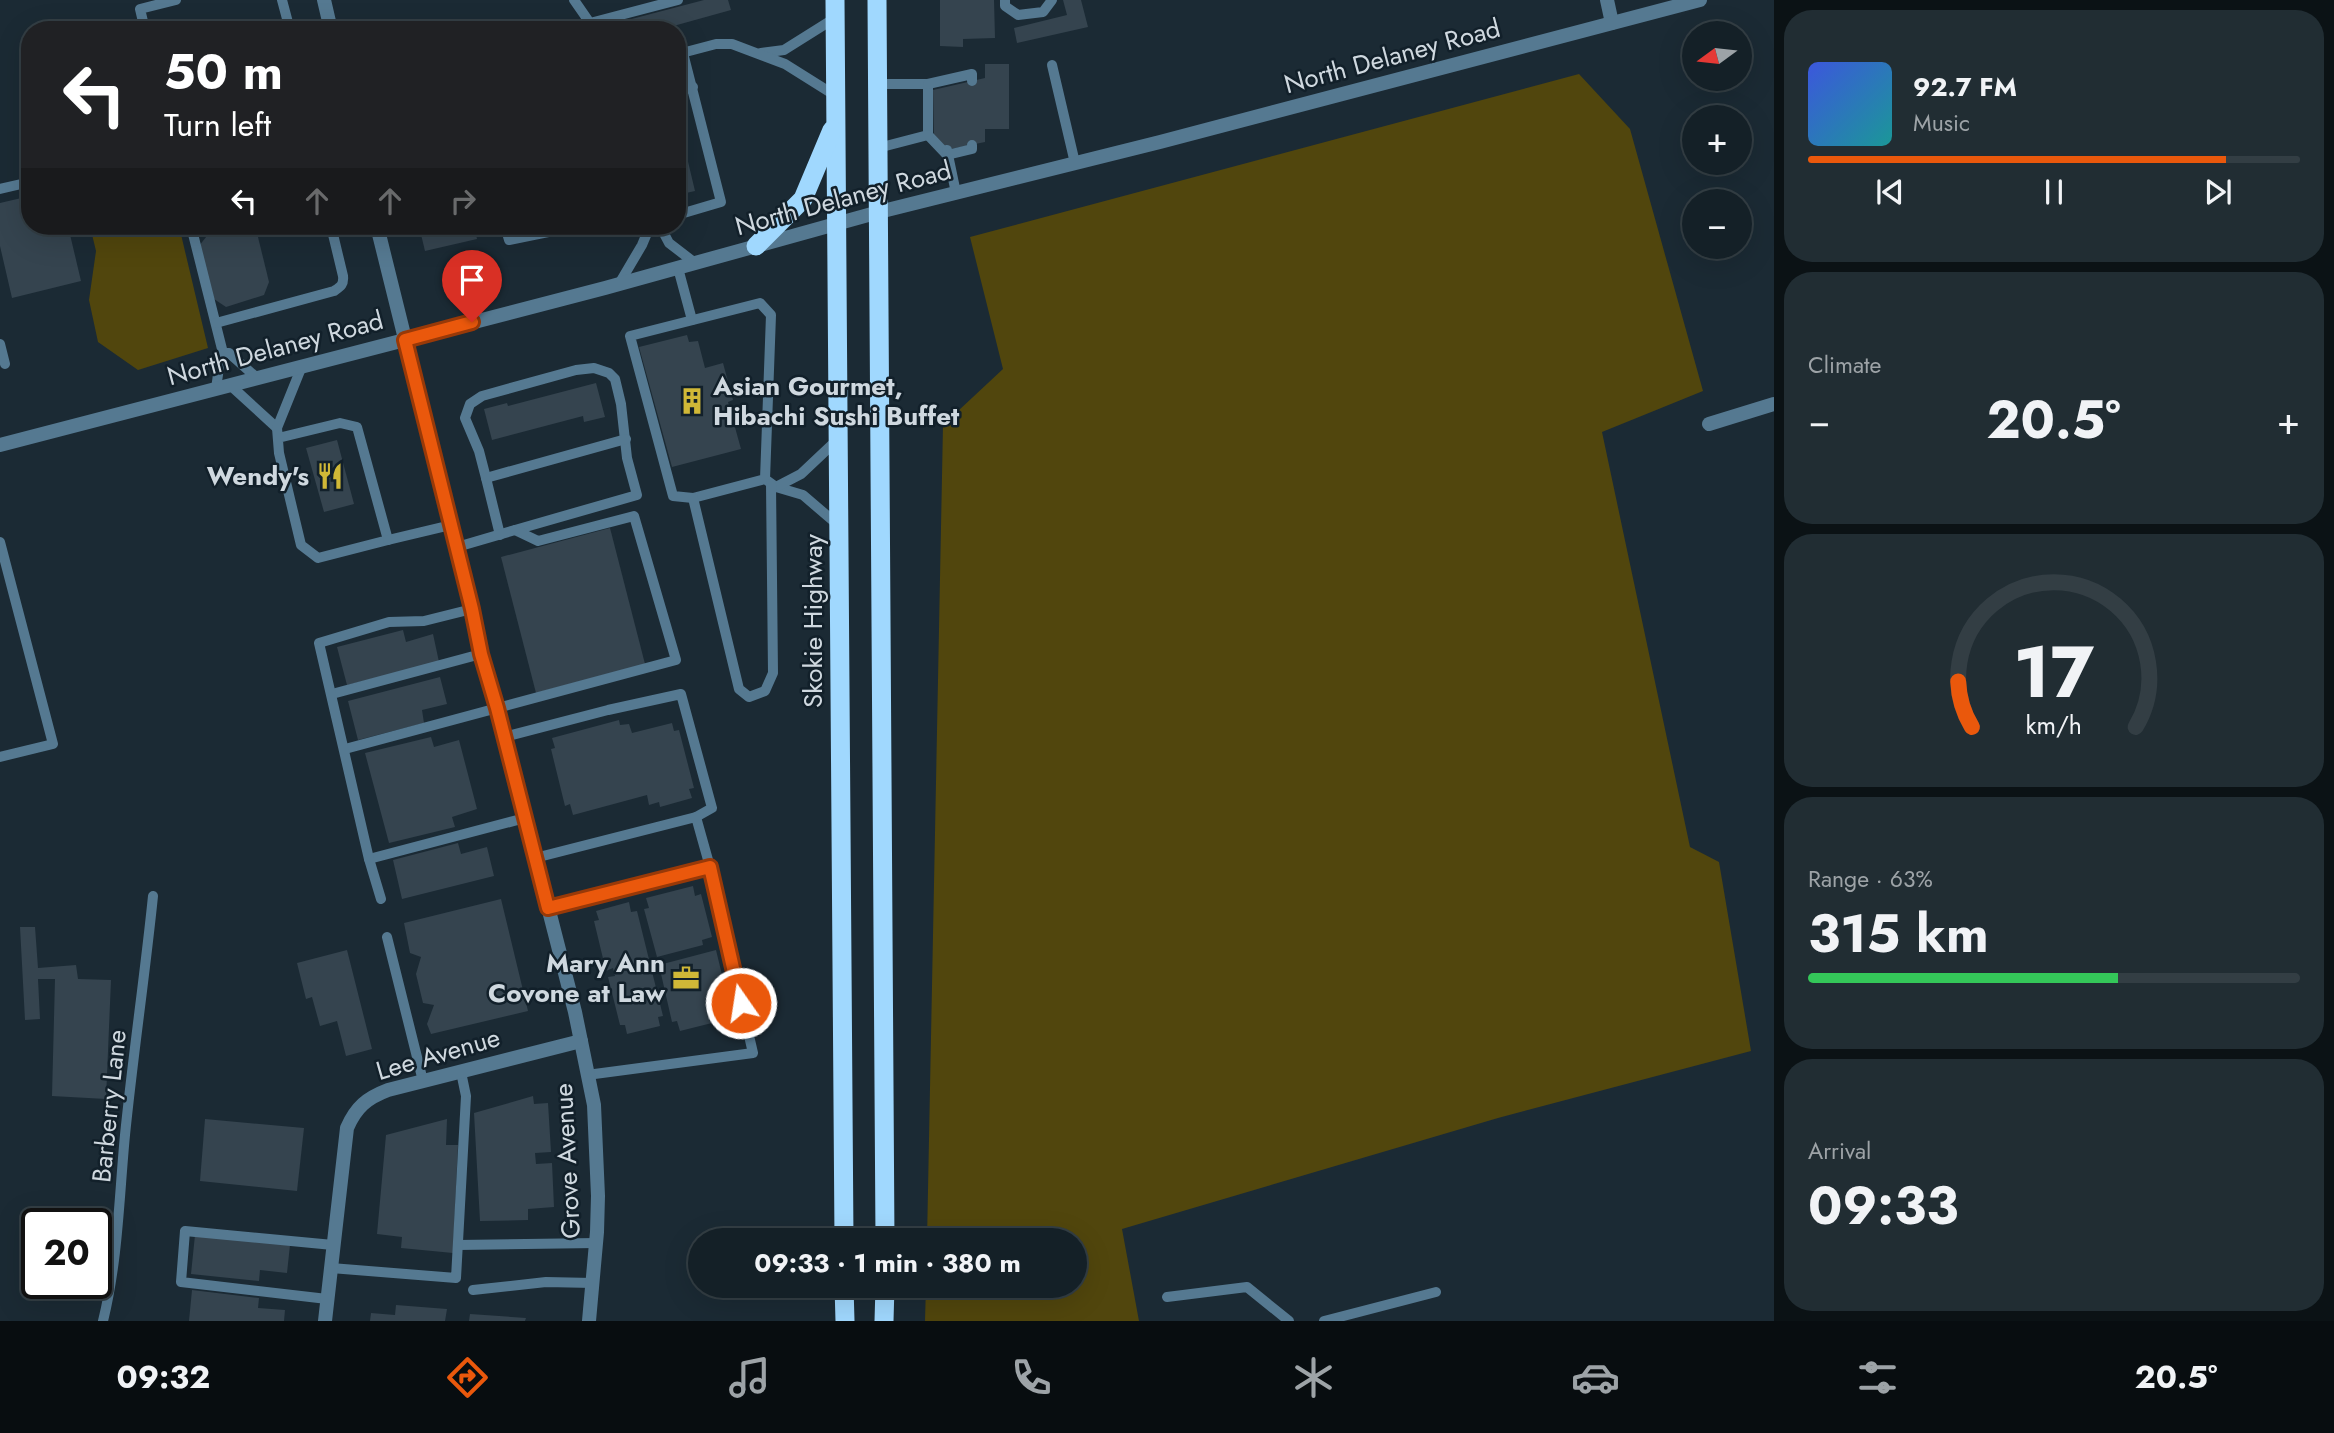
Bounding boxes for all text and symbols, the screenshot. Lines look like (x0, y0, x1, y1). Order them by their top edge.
street label: North Delaney Road (1280, 9, 1504, 103)
north arrow (1682, 21, 1752, 91)
map controls (1682, 21, 1752, 259)
text: 50 m (164, 37, 283, 107)
icon: left (49, 49, 140, 140)
text: 92.7 FM (1913, 68, 2017, 106)
text: Turn left (164, 102, 271, 148)
button: + (1682, 105, 1752, 175)
text: Music (1913, 106, 1970, 140)
street label: North Delaney Road (731, 151, 955, 245)
icon: previous (1871, 173, 1909, 211)
icon: pause (2035, 173, 2073, 211)
icon: next (2199, 173, 2237, 211)
icon: left (225, 182, 263, 220)
icon: ahead (298, 182, 336, 220)
icon: ahead (371, 182, 409, 220)
icon: right (444, 182, 482, 220)
button: − (1682, 189, 1752, 259)
pin (442, 250, 502, 322)
icon: arrive (453, 261, 491, 299)
street label: North Delaney Road (163, 301, 387, 395)
text: Climate (1808, 348, 1881, 382)
place label: Asian Gourmet, Hibachi Sushi Buffet (712, 367, 960, 435)
text: 20.5° (1986, 382, 2121, 458)
building icon: Asian Gourmet, Hibachi Sushi Buffet (677, 386, 707, 416)
text: − (1808, 393, 1830, 448)
text: + (2277, 393, 2300, 448)
place label: Wendy's (207, 457, 309, 495)
restaurant icon: Wendy's (315, 461, 345, 491)
street label: Skokie Highway (794, 533, 832, 708)
text: 17 (2014, 619, 2095, 724)
text: km/h (2026, 706, 2082, 742)
text: Range · 63% (1808, 862, 1933, 896)
text: 315 km (1808, 896, 1989, 972)
place label: Mary Ann Covone at Law (488, 944, 665, 1012)
office icon: Mary Ann Covone at Law (671, 963, 701, 993)
position arrow (704, 966, 778, 1040)
street label: Lee Avenue (372, 1018, 504, 1090)
street label: Barberry Lane (82, 1028, 136, 1184)
street label: Grove Avenue (544, 1082, 590, 1240)
text: Arrival (1808, 1134, 1871, 1168)
text: 09:33 (1808, 1168, 1959, 1244)
speed limit sign: 20 (21, 1208, 112, 1299)
text: 09:33 · 1 min · 380 m (754, 1244, 1021, 1282)
icon: directions (443, 1353, 492, 1402)
icon: music (725, 1353, 774, 1402)
icon: phone (1007, 1353, 1056, 1402)
icon: climate (1289, 1353, 1338, 1402)
icon: car (1571, 1353, 1620, 1402)
icon: filters (1853, 1353, 1902, 1402)
text: 09:32 (116, 1354, 210, 1400)
text: 20.5° (2135, 1354, 2217, 1400)

